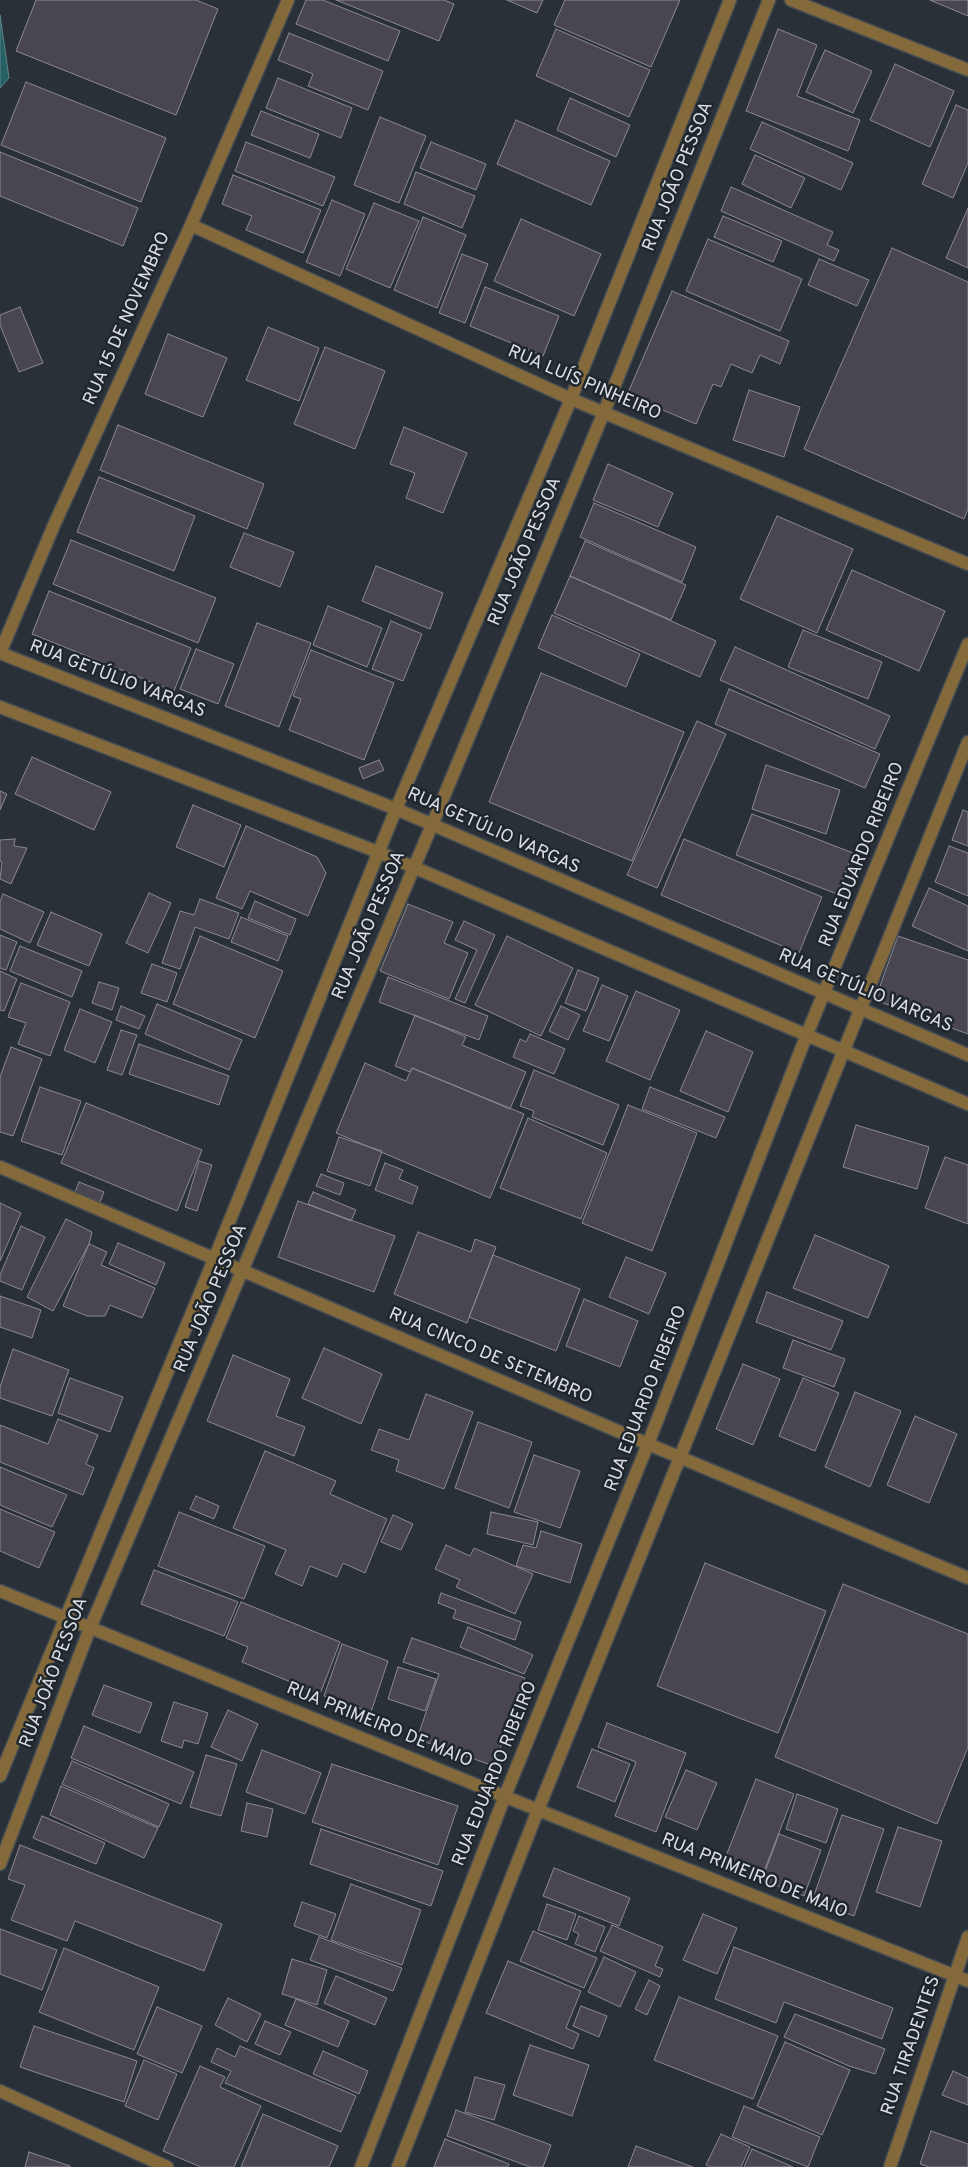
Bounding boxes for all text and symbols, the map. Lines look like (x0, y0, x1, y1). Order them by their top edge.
street label: RUA JOÃO PESSOA (639, 99, 719, 255)
street label: RUA 15 DE NOVEMBRO (80, 229, 176, 409)
street label: RUA LUÍS PINHEIRO (504, 342, 664, 426)
street label: RUA JOÃO PESSOA (485, 474, 567, 630)
street label: RUA GETÚLIO VARGAS (26, 636, 208, 724)
street label: RUA EDUARDO RIBEIRO (816, 759, 910, 951)
street label: RUA GETÚLIO VARGAS (403, 784, 583, 880)
street label: RUA JOÃO PESSOA (329, 848, 411, 1004)
street label: RUA GETÚLIO VARGAS (775, 946, 955, 1038)
street label: RUA JOÃO PESSOA (171, 1221, 253, 1377)
street label: RUA EDUARDO RIBEIRO (602, 1303, 692, 1495)
street label: RUA CINCO DE SETEMBRO (385, 1304, 595, 1410)
street label: RUA JOÃO PESSOA (16, 1595, 94, 1751)
street label: RUA EDUARDO RIBEIRO (449, 1678, 543, 1870)
street label: RUA PRIMEIRO DE MAIO (283, 1679, 475, 1773)
street label: RUA PRIMEIRO DE MAIO (658, 1830, 850, 1924)
street label: RUA TIRADENTES (878, 1973, 946, 2119)

